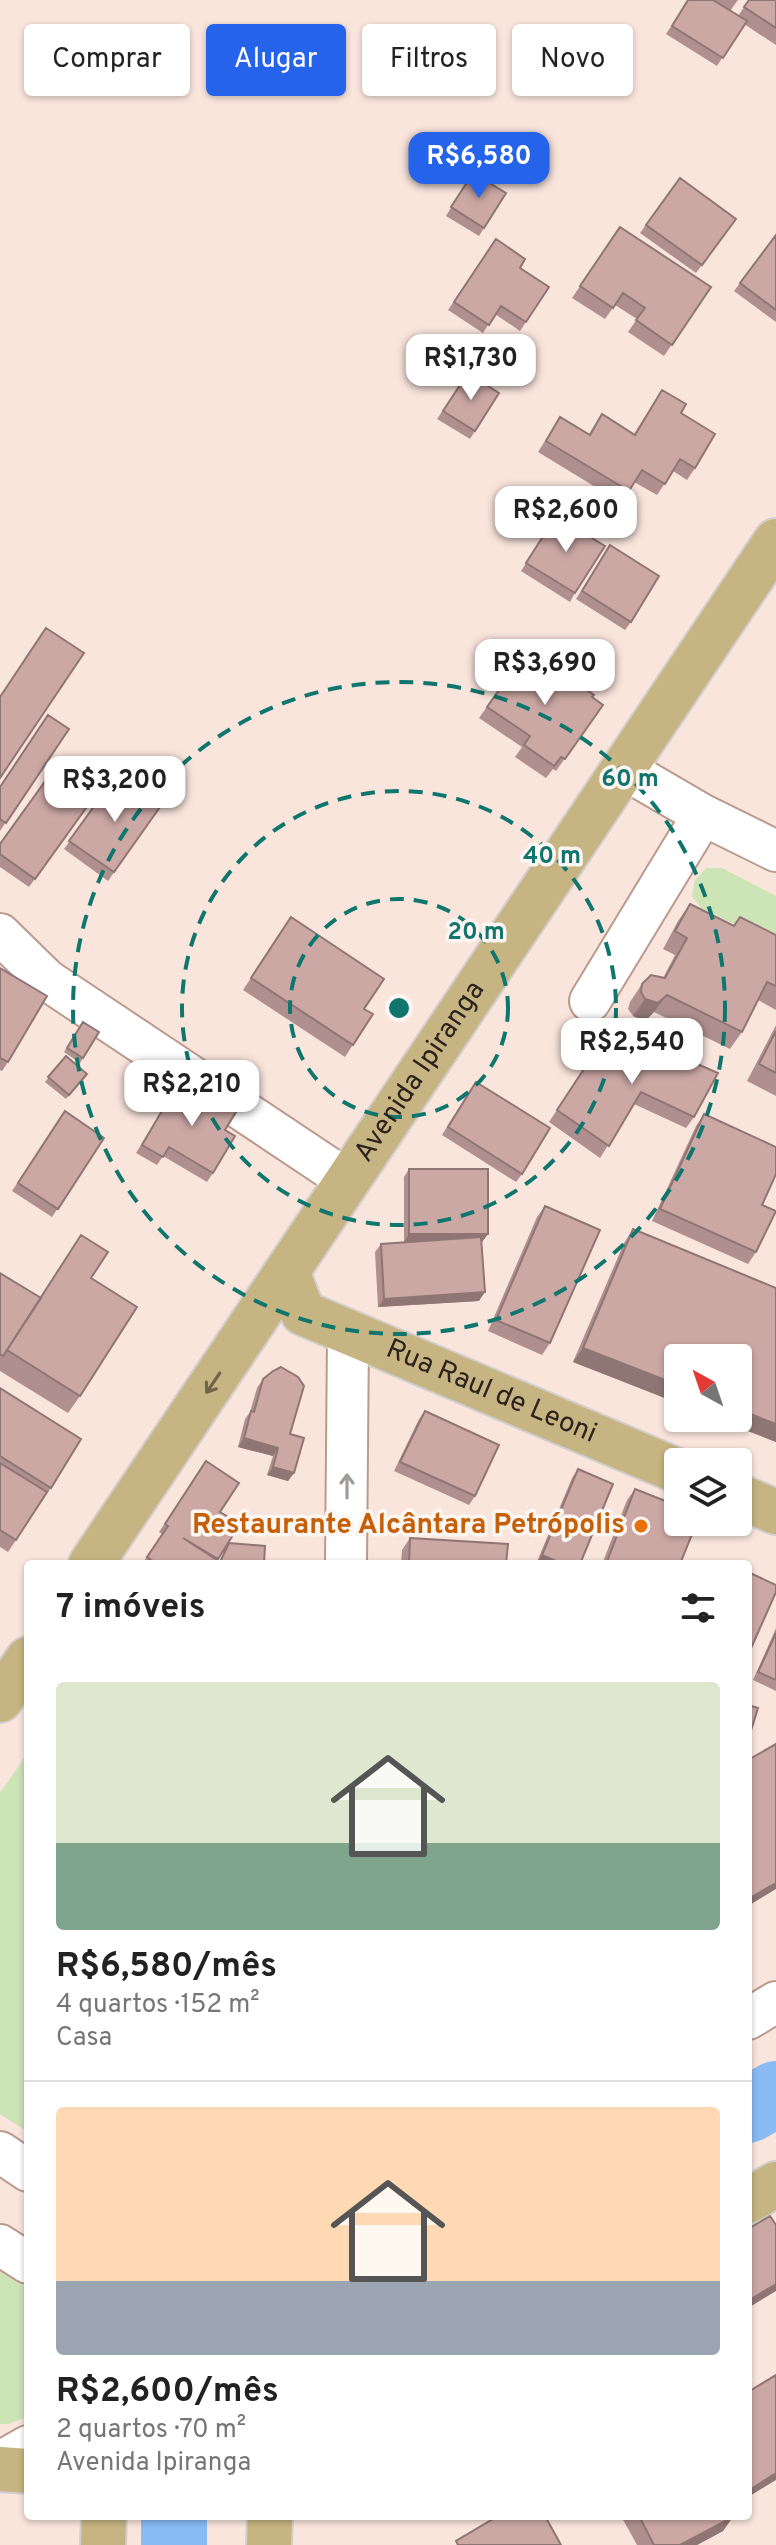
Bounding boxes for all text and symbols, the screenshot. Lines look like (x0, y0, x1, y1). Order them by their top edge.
chip: Comprar (24, 24, 190, 96)
chip: Alugar (206, 24, 346, 96)
chip: Filtros (362, 24, 496, 96)
chip: Novo (512, 24, 633, 96)
pin: R$6,580 (405, 132, 553, 200)
text: R$6,580 (426, 141, 532, 174)
pin: R$1,730 (397, 334, 545, 402)
text: R$1,730 (424, 343, 518, 376)
pin: R$2,600 (492, 486, 640, 554)
text: R$2,600 (513, 495, 619, 528)
pin: R$3,690 (471, 639, 619, 707)
text: R$3,690 (493, 648, 597, 681)
pin: R$3,200 (41, 756, 189, 824)
text: R$3,200 (62, 765, 168, 798)
text: 60 m (601, 765, 659, 795)
text: 40 m (523, 842, 581, 872)
text: 20 m (447, 918, 505, 948)
street label: Avenida Ipiranga (347, 975, 494, 1169)
centre of rings (385, 994, 413, 1022)
pin: R$2,540 (558, 1018, 706, 1086)
text: R$2,540 (579, 1027, 685, 1060)
pin: R$2,210 (118, 1060, 266, 1128)
text: R$2,210 (142, 1069, 242, 1102)
street label: Rua Raul de Leoni (380, 1332, 602, 1453)
north arrow (664, 1344, 752, 1432)
map controls (664, 1344, 752, 1536)
one-way arrow (205, 1371, 221, 1394)
button: layers (664, 1448, 752, 1536)
one-way arrow (339, 1473, 355, 1500)
place label: Restaurante Alcântara Petrópolis (192, 1508, 625, 1544)
marker: Restaurante Alcântara Petrópolis (632, 1517, 650, 1535)
icon: filters (676, 1586, 720, 1630)
text: 7 imóveis (56, 1587, 205, 1630)
icon: home (316, 1734, 460, 1878)
text: R$6,580/mês (56, 1946, 277, 1989)
text: 4 quartos · 152 m² (56, 1989, 260, 2022)
text: Casa (56, 2022, 112, 2055)
icon: home (316, 2159, 460, 2303)
text: R$2,600/mês (56, 2371, 279, 2414)
text: 2 quartos · 70 m² (56, 2414, 246, 2447)
text: Avenida Ipiranga (56, 2447, 251, 2480)

